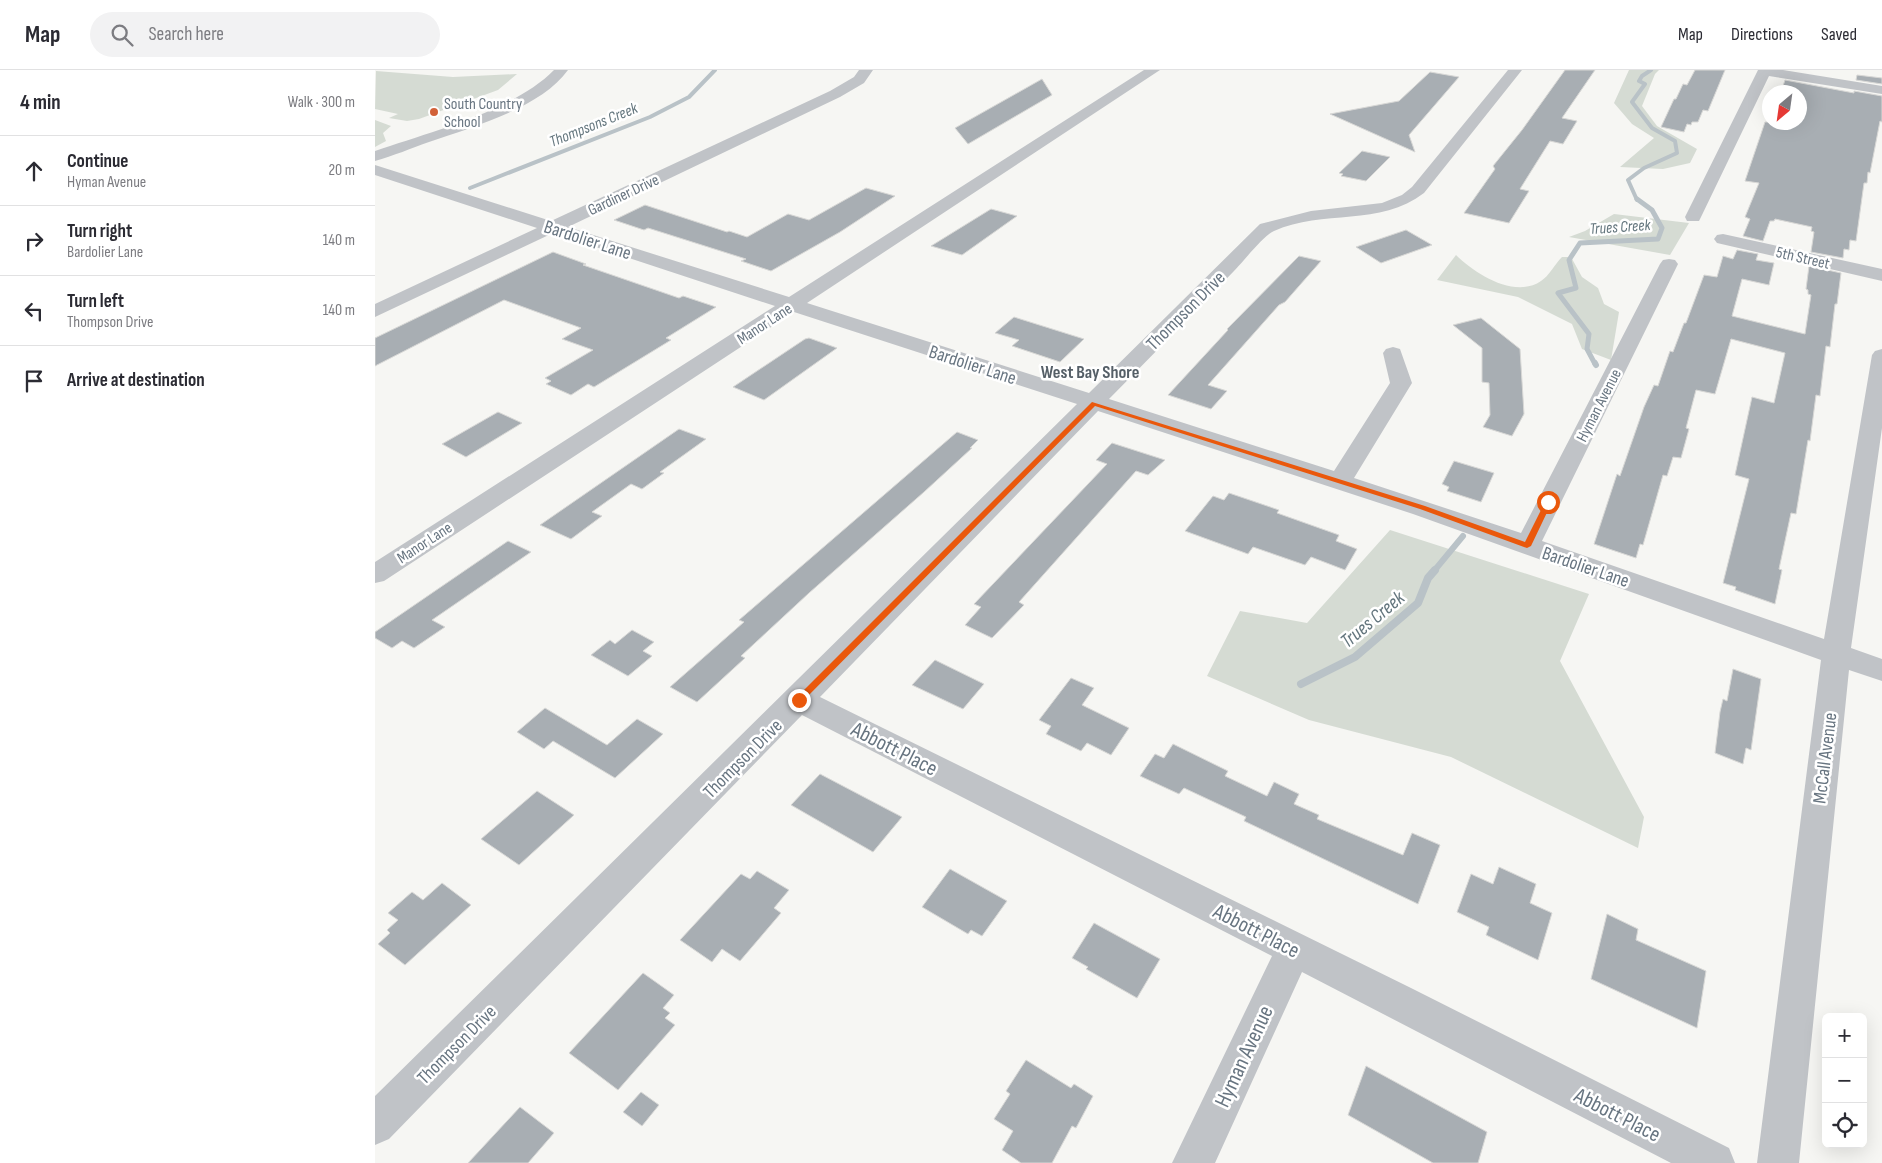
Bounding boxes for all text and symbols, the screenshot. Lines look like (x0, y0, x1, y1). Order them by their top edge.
search box (90, 12, 440, 57)
text: Map (25, 20, 60, 49)
icon: search (108, 21, 136, 49)
text: Search here (148, 23, 224, 46)
text: Map (1678, 24, 1703, 45)
text: Directions (1731, 24, 1793, 45)
text: Saved (1821, 24, 1857, 45)
north arrow (1762, 85, 1807, 130)
text: 4 min (20, 90, 61, 115)
text: Walk · 300 m (288, 93, 355, 112)
place label: South Country School (444, 95, 522, 132)
water label: Thompsons Creek (547, 99, 641, 152)
marker: South Country School (428, 106, 440, 118)
text: Continue (67, 150, 128, 173)
icon: ahead (20, 157, 48, 185)
text: 20 m (328, 161, 355, 180)
street label: Gardiner Drive (585, 171, 662, 220)
text: Hyman Avenue (67, 173, 146, 192)
street label: Bardolier Lane (541, 216, 634, 265)
water label: Trues Creek (1589, 216, 1652, 239)
text: Turn right (67, 220, 132, 243)
icon: right (20, 227, 48, 255)
text: 140 m (323, 231, 355, 250)
text: Bardolier Lane (67, 243, 143, 262)
street label: 5th Street (1774, 243, 1831, 274)
street label: Thompson Drive (1142, 267, 1230, 355)
text: Turn left (67, 290, 124, 313)
icon: left (20, 297, 48, 325)
street label: Manor Lane (734, 300, 796, 349)
text: 140 m (323, 301, 355, 320)
text: Thompson Drive (67, 313, 153, 332)
street label: Bardolier Lane (926, 341, 1019, 390)
district label: West Bay Shore (1041, 362, 1139, 383)
street label: Hyman Avenue (1573, 366, 1626, 445)
icon: arrive (20, 367, 48, 395)
text: Arrive at destination (67, 369, 205, 392)
route start (1537, 491, 1560, 514)
street label: Manor Lane (394, 519, 456, 568)
street label: Bardolier Lane (1539, 542, 1632, 593)
water label: Trues Creek (1336, 586, 1410, 653)
route end (788, 689, 811, 712)
street label: McCall Avenue (1808, 711, 1842, 805)
street label: Thompson Drive (699, 715, 787, 803)
street label: Abbott Place (846, 716, 942, 783)
street label: Abbott Place (1208, 898, 1304, 965)
street label: Thompson Drive (413, 1001, 501, 1089)
street label: Hyman Avenue (1209, 1002, 1280, 1112)
map controls (1822, 1013, 1867, 1148)
button: + (1822, 1013, 1867, 1058)
button: − (1822, 1058, 1867, 1103)
street label: Abbott Place (1569, 1082, 1665, 1149)
button: locate (1822, 1103, 1867, 1148)

